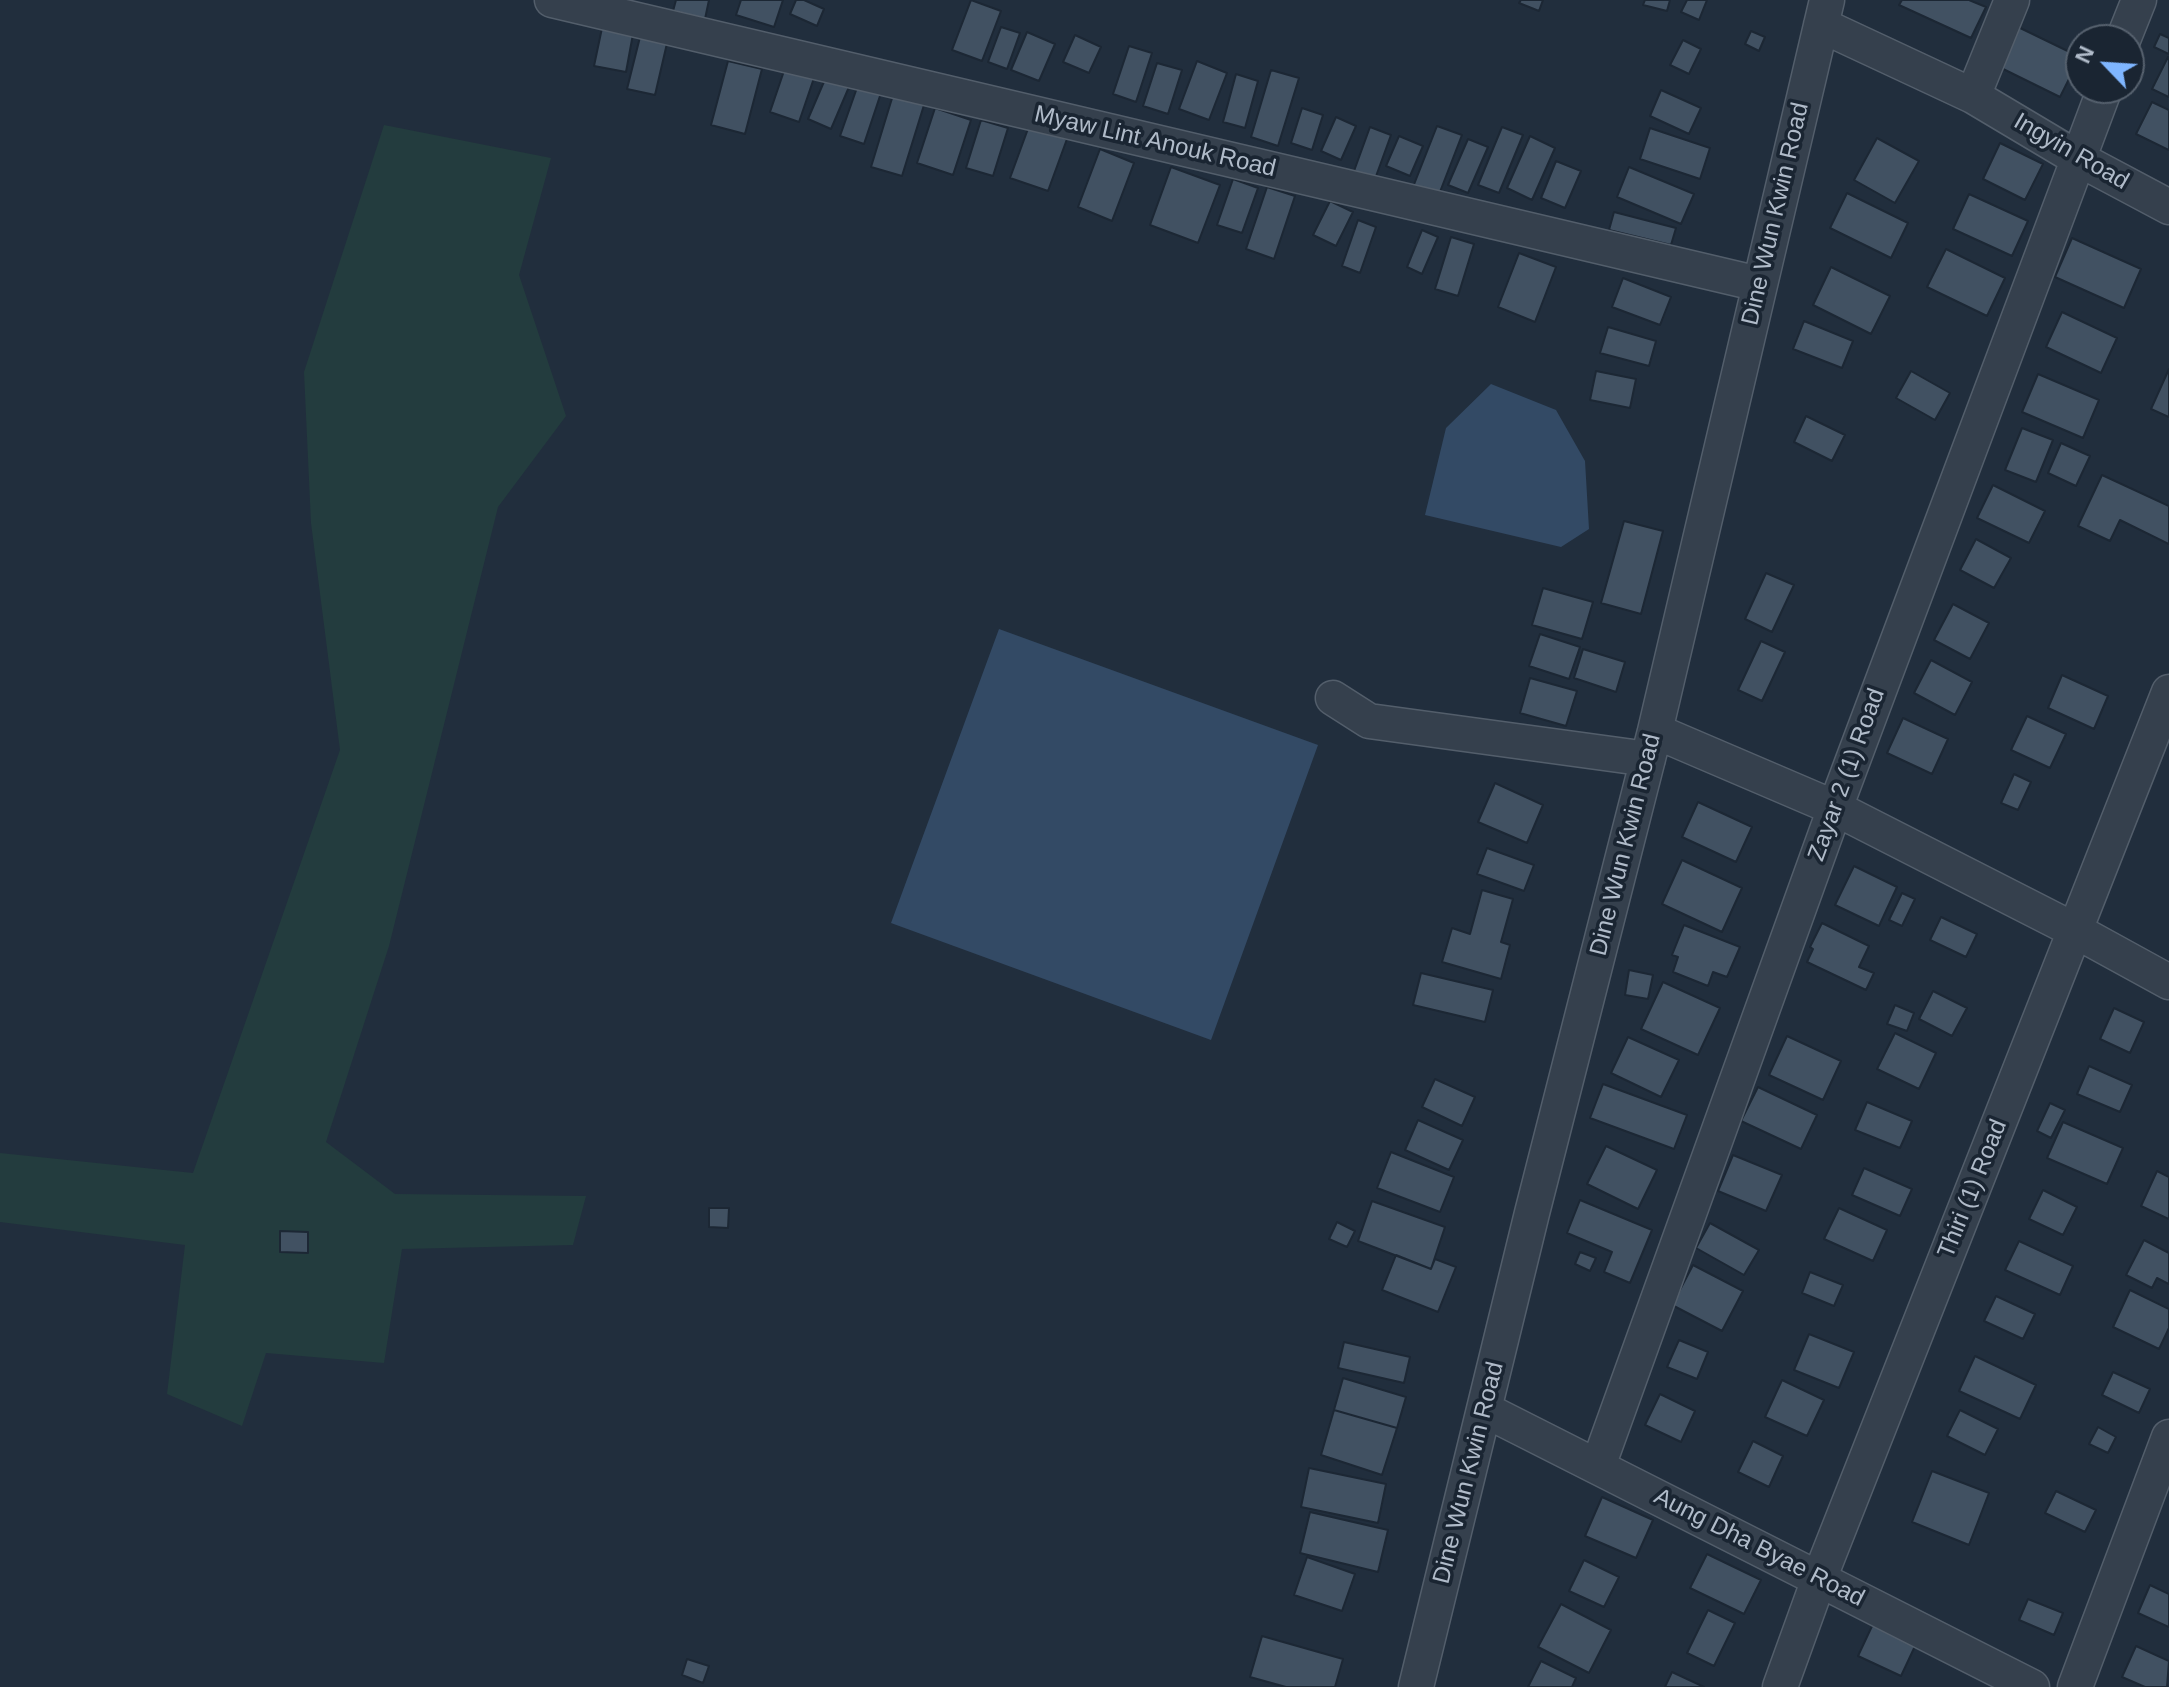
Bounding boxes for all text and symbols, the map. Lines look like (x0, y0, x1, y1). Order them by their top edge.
north arrow (2065, 24, 2145, 104)
text: N (2070, 42, 2099, 67)
street label: Myaw Lint Anouk Road (1032, 100, 1278, 184)
street label: Dine Wun Kwin Road (1736, 100, 1816, 328)
street label: Ingyin Road (2008, 108, 2134, 196)
street label: Zayar 2 (1) Road (1802, 685, 1892, 865)
street label: Dine Wun Kwin Road (1584, 731, 1668, 959)
street label: Thiri (1) Road (1932, 1116, 2014, 1262)
street label: Dine Wun Kwin Road (1427, 1359, 1511, 1587)
street label: Aung Dha Byae Road (1649, 1482, 1869, 1614)

